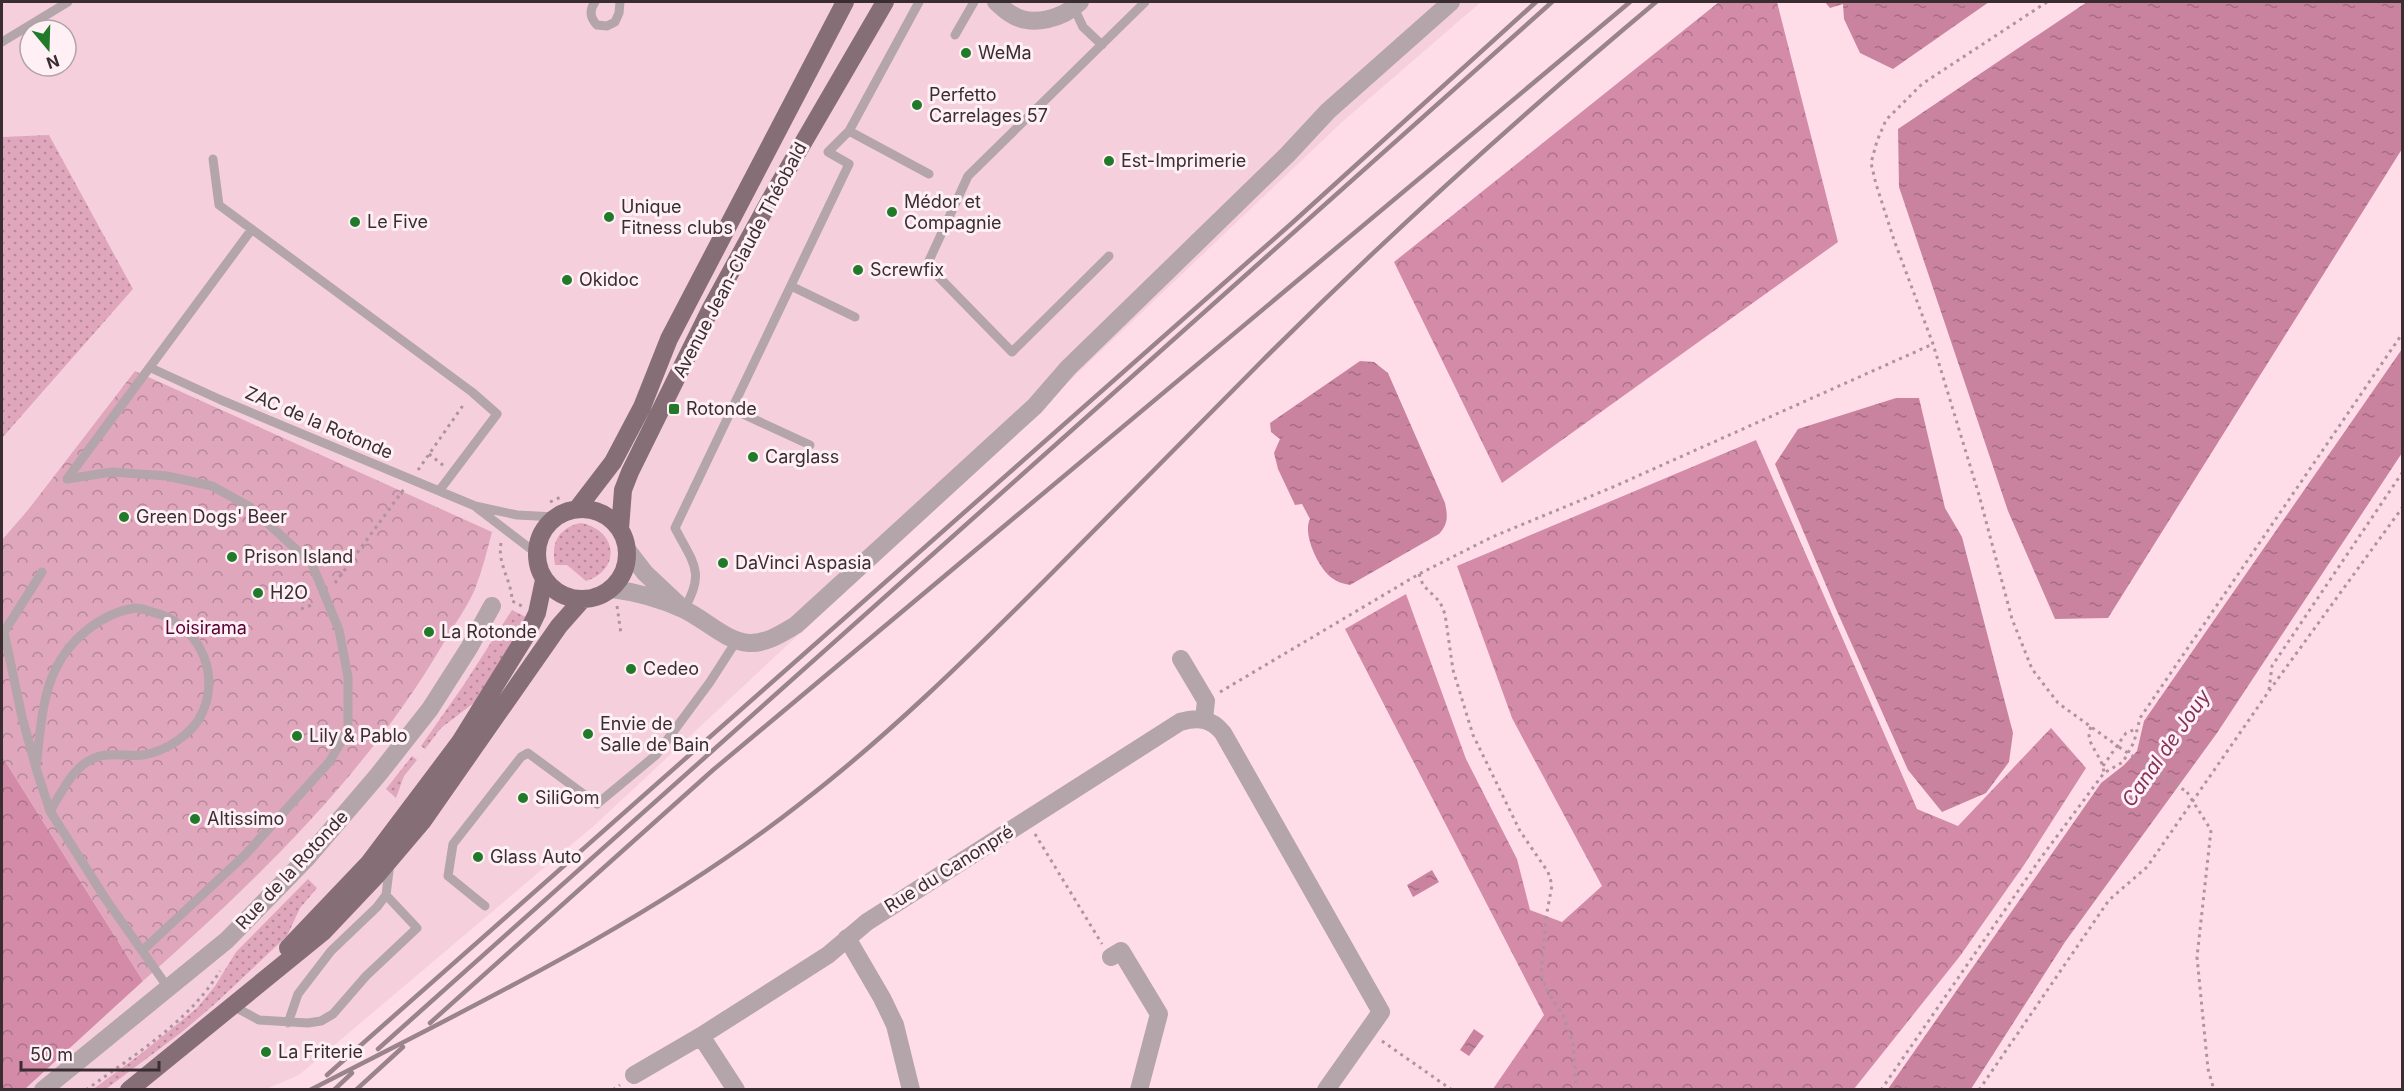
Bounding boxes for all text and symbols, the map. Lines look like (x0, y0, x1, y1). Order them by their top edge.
north arrow (18, 18, 78, 78)
place label: WeMa (978, 42, 1032, 63)
marker: WeMa (959, 46, 973, 60)
text: N (44, 51, 62, 74)
place label: Perfetto Carrelages 57 (929, 84, 1048, 126)
marker: Perfetto Carrelages 57 (910, 98, 924, 112)
street label: Avenue Jean-Claude Théobald (668, 139, 811, 381)
place label: Est-Imprimerie (1121, 150, 1246, 171)
marker: Est-Imprimerie (1102, 154, 1116, 168)
place label: Médor et Compagnie (904, 191, 1002, 233)
place label: Unique Fitness clubs (621, 196, 733, 238)
marker: Médor et Compagnie (885, 205, 899, 219)
marker: Unique Fitness clubs (602, 210, 616, 224)
place label: Le Five (367, 211, 428, 232)
marker: Le Five (348, 215, 362, 229)
place label: Screwfix (870, 259, 944, 280)
marker: Screwfix (851, 263, 865, 277)
place label: Okidoc (579, 269, 639, 290)
marker: Okidoc (560, 273, 574, 287)
street label: ZAC de la Rotonde (242, 382, 396, 463)
place label: Rotonde (686, 398, 757, 419)
marker: Rotonde (667, 402, 681, 416)
place label: Carglass (765, 446, 839, 467)
marker: Carglass (746, 450, 760, 464)
place label: Green Dogs' Beer (136, 506, 287, 527)
marker: Green Dogs' Beer (117, 510, 131, 524)
place label: Prison Island (244, 546, 353, 567)
marker: Prison Island (225, 550, 239, 564)
place label: DaVinci Aspasia (735, 552, 872, 573)
marker: DaVinci Aspasia (716, 556, 730, 570)
place label: H2O (270, 582, 308, 603)
marker: H2O (251, 586, 265, 600)
park label: Loisirama (165, 617, 247, 638)
place label: La Rotonde (441, 621, 537, 642)
marker: La Rotonde (422, 625, 436, 639)
place label: Cedeo (643, 658, 699, 679)
marker: Cedeo (624, 662, 638, 676)
water label: Canal de Jouy (2117, 684, 2216, 811)
place label: Envie de Salle de Bain (600, 713, 709, 755)
place label: Lily & Pablo (309, 725, 408, 746)
marker: Envie de Salle de Bain (581, 727, 595, 741)
marker: Lily & Pablo (290, 729, 304, 743)
place label: SiliGom (535, 787, 600, 808)
marker: SiliGom (516, 791, 530, 805)
street label: Rue de la Rotonde (231, 806, 352, 933)
place label: Altissimo (207, 808, 284, 829)
marker: Altissimo (188, 812, 202, 826)
street label: Rue du Canonpré (880, 821, 1017, 917)
place label: Glass Auto (490, 846, 582, 867)
marker: Glass Auto (471, 850, 485, 864)
scale bar (21, 1034, 159, 1072)
place label: La Friterie (278, 1041, 363, 1062)
text: 50 m (30, 1044, 73, 1065)
marker: La Friterie (259, 1045, 273, 1059)

